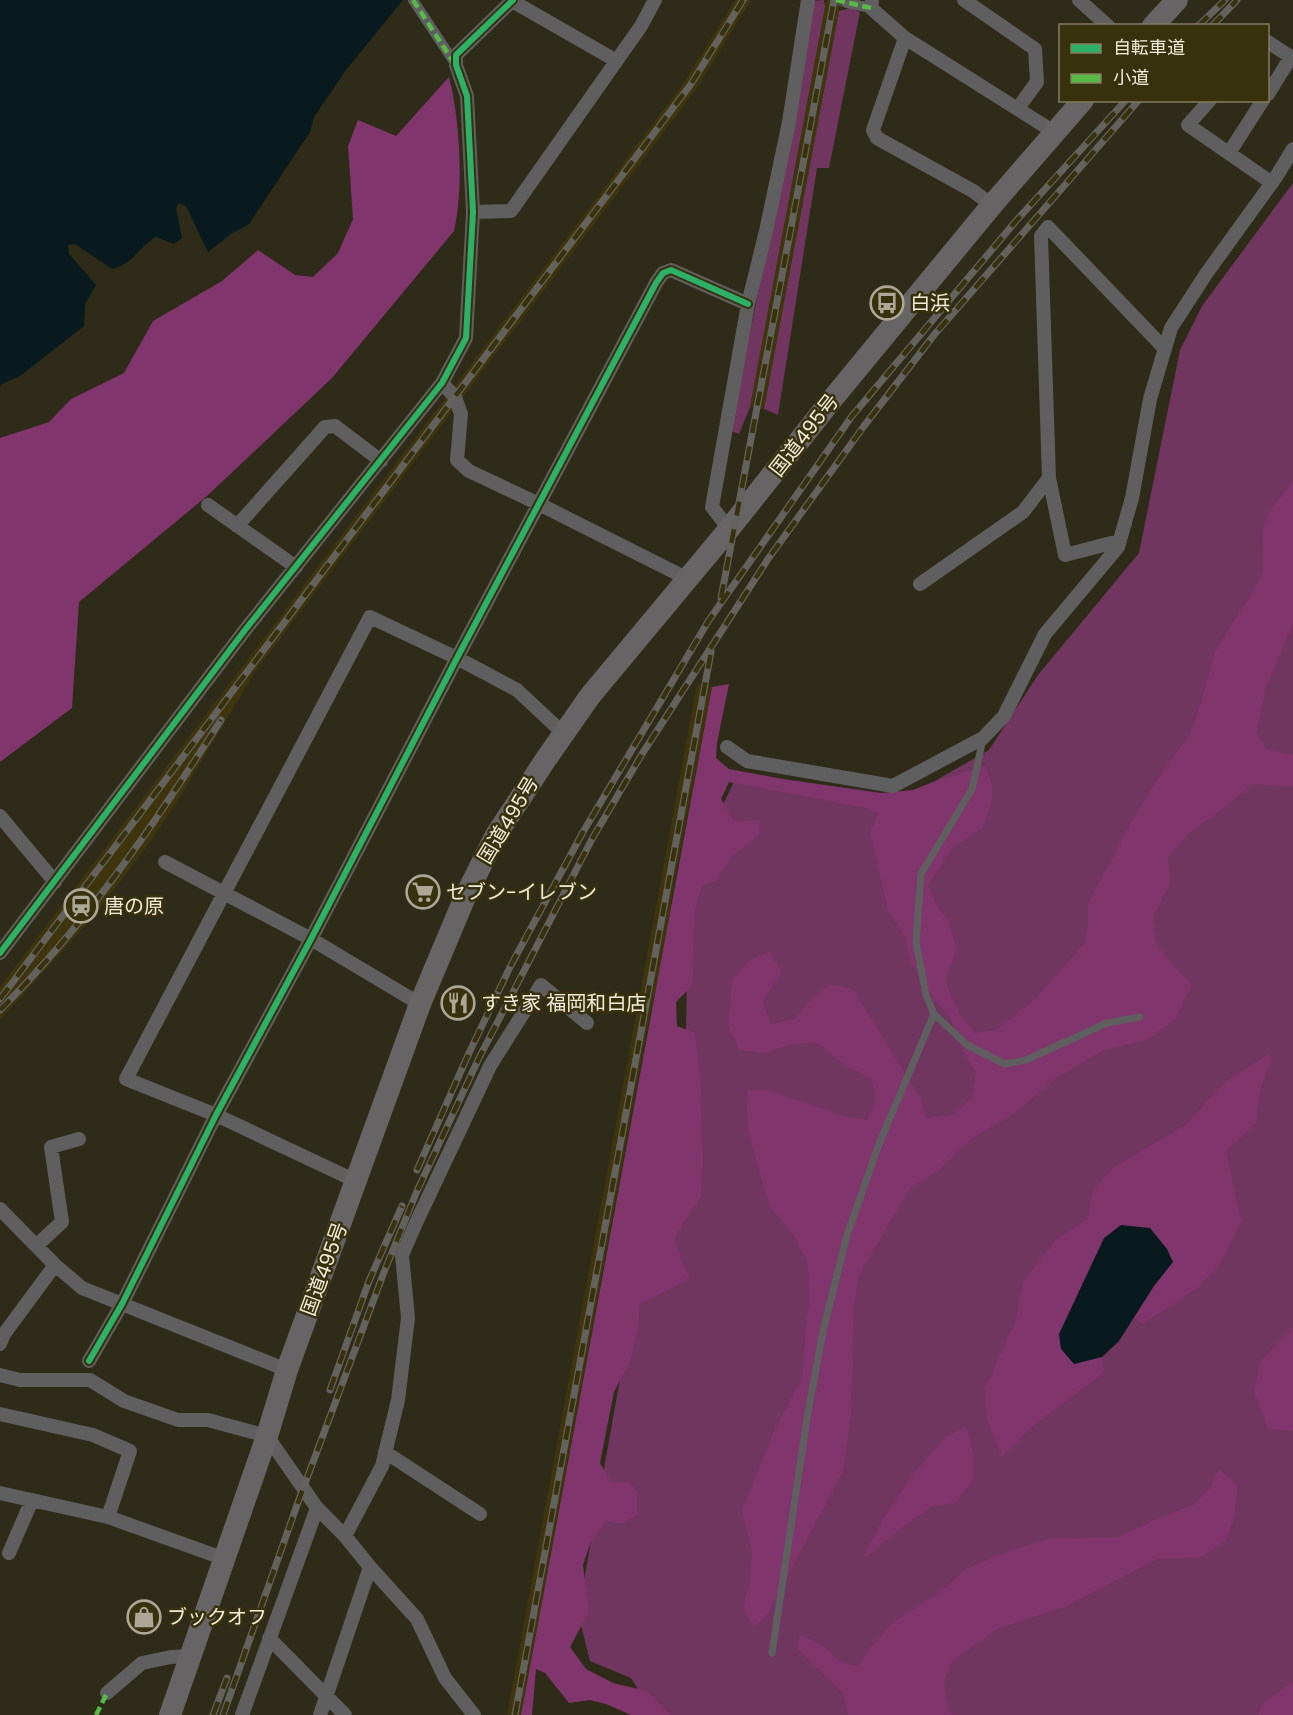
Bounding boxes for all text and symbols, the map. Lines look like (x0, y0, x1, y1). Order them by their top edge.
legend (1059, 24, 1269, 102)
text: 自転車道 (1113, 35, 1185, 60)
text: 小道 (1113, 65, 1149, 90)
bus stop icon: 白浜 (869, 285, 905, 321)
place label: 白浜 (910, 289, 950, 317)
street label: 国道495号 (763, 388, 845, 482)
street label: 国道495号 (471, 771, 545, 869)
supermarket icon: セブン-イレブン (405, 874, 441, 910)
place label: セブン-イレブン (446, 878, 597, 906)
station icon: 唐の原 (63, 888, 99, 924)
place label: 唐の原 (104, 892, 164, 920)
restaurant icon: すき家 福岡和白店 (440, 985, 476, 1021)
place label: すき家 福岡和白店 (481, 989, 646, 1017)
street label: 国道495号 (294, 1218, 354, 1320)
shop icon: ブックオフ (126, 1599, 162, 1635)
place label: ブックオフ (167, 1603, 267, 1631)

